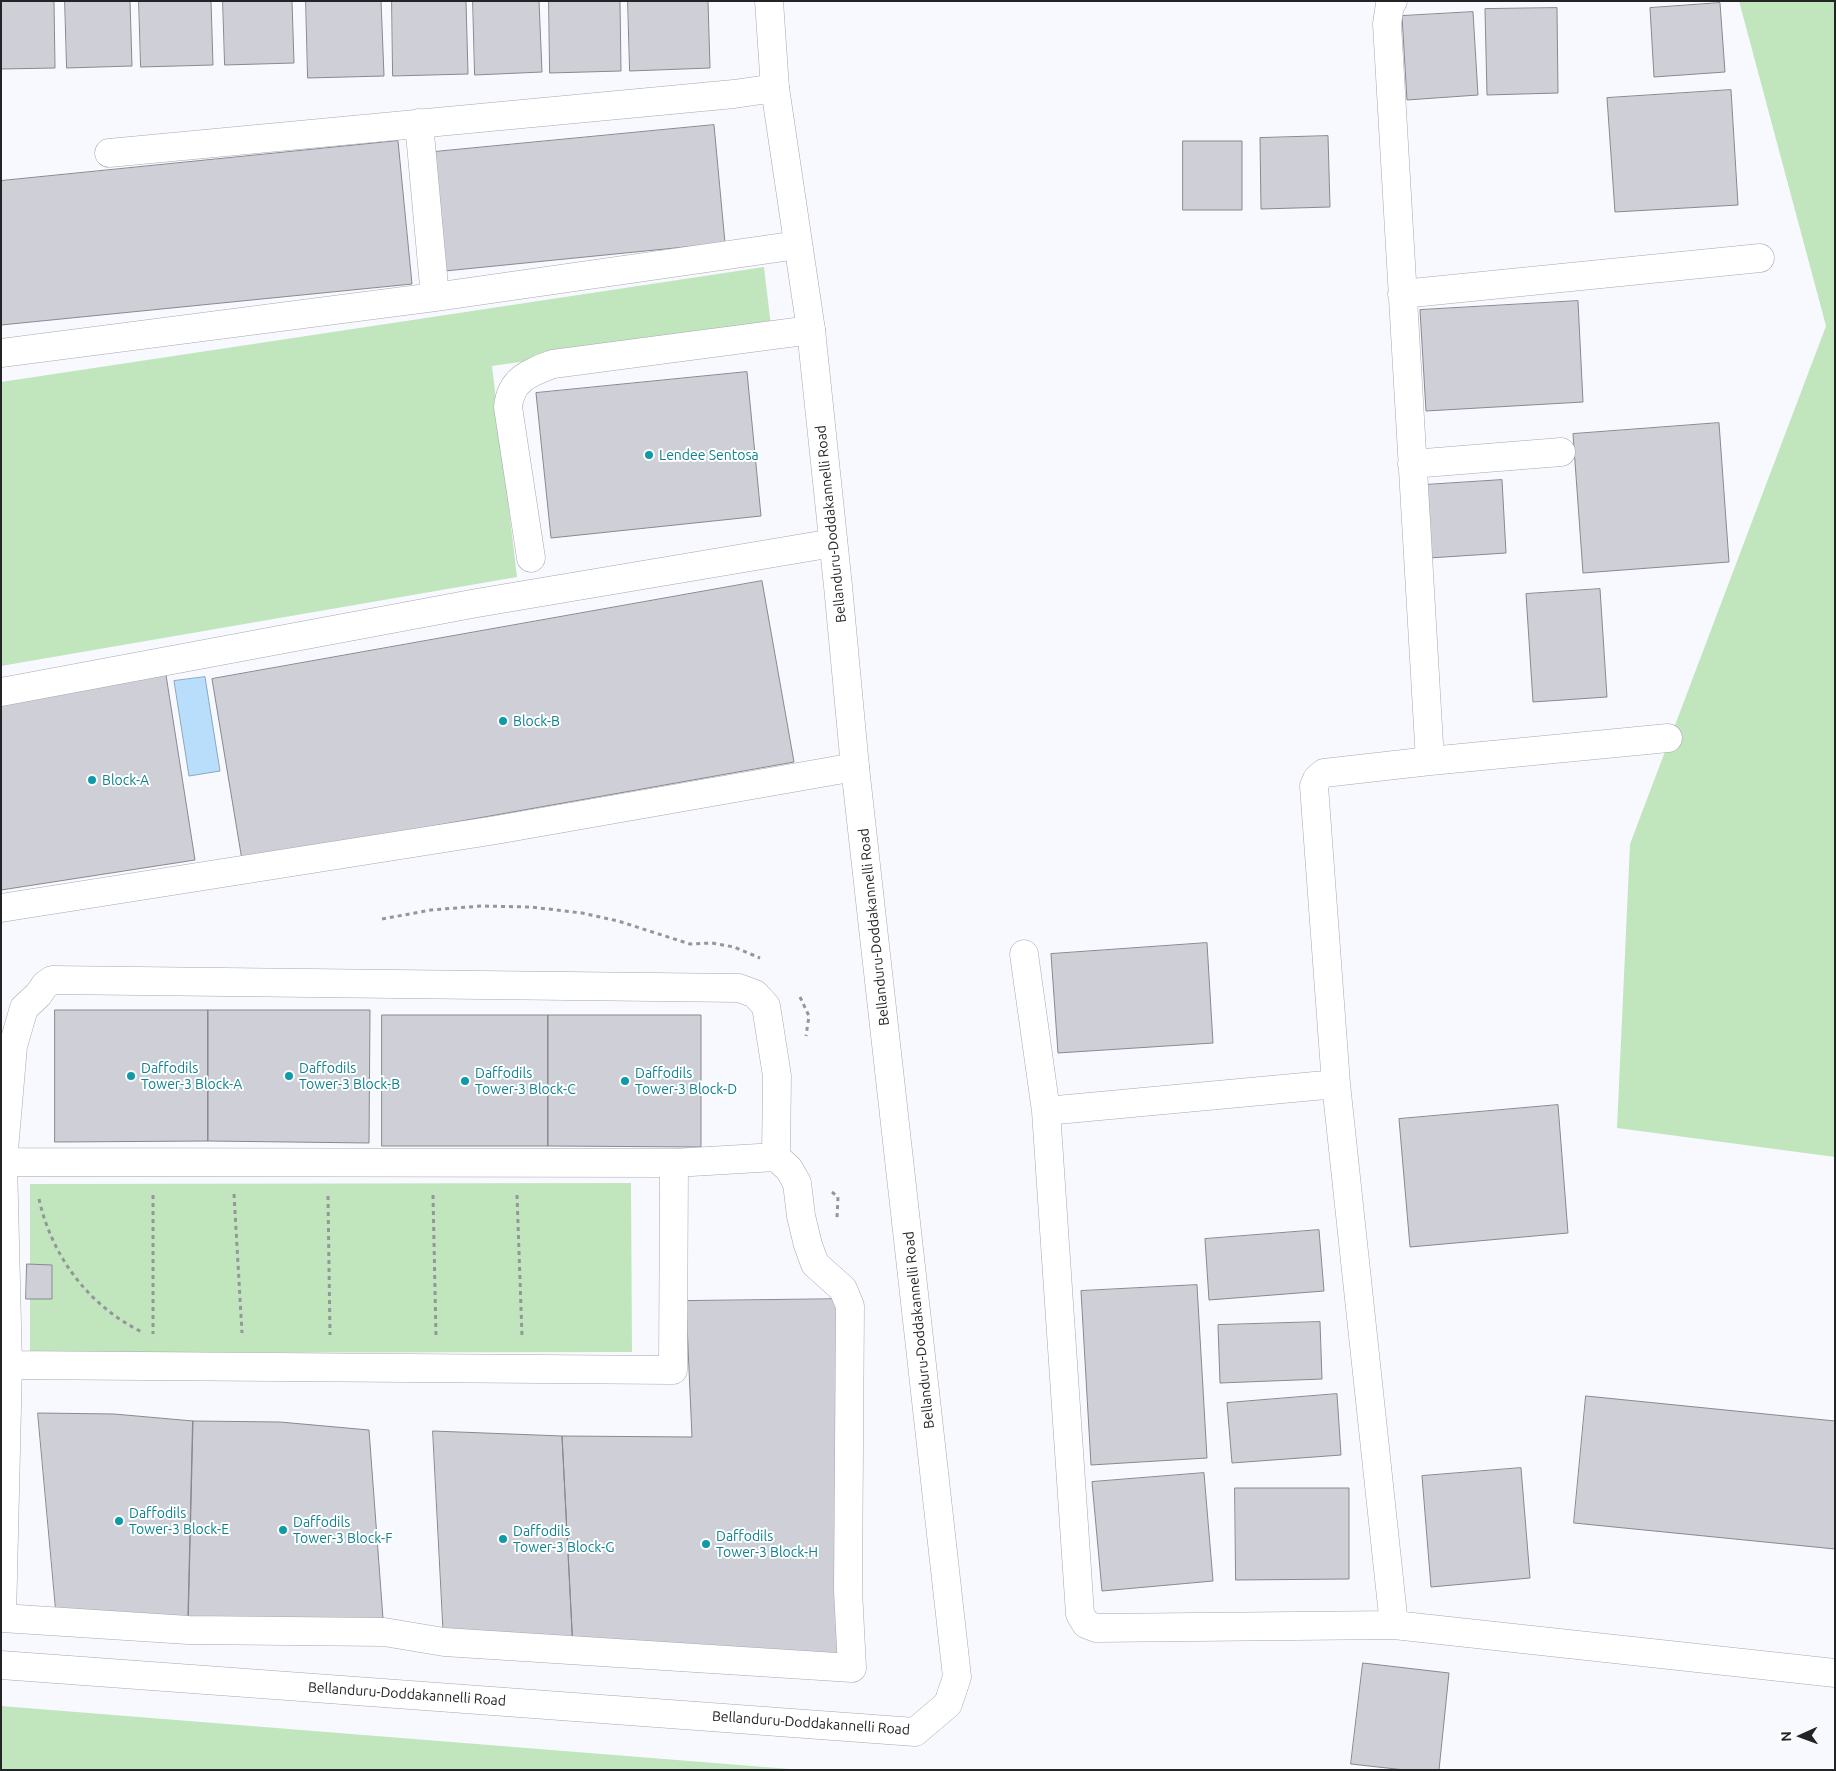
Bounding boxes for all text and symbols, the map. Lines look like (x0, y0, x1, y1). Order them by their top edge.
street label: Bellanduru-Doddakannelli Road (812, 424, 850, 624)
place label: Lendee Sentosa (659, 447, 759, 463)
marker: Lendee Sentosa (643, 449, 655, 461)
place label: Block-B (513, 713, 560, 729)
marker: Block-B (497, 715, 509, 727)
place label: Block-A (102, 772, 149, 788)
marker: Block-A (86, 774, 98, 786)
street label: Bellanduru-Doddakannelli Road (855, 827, 893, 1027)
place label: Daffodils Tower-3 Block-A (141, 1060, 242, 1092)
place label: Daffodils Tower-3 Block-B (299, 1060, 400, 1092)
place label: Daffodils Tower-3 Block-C (475, 1065, 576, 1098)
place label: Daffodils Tower-3 Block-D (635, 1065, 737, 1098)
marker: Daffodils Tower-3 Block-A (125, 1070, 137, 1082)
marker: Daffodils Tower-3 Block-B (283, 1070, 295, 1082)
marker: Daffodils Tower-3 Block-C (459, 1075, 471, 1087)
marker: Daffodils Tower-3 Block-D (619, 1075, 631, 1087)
street label: Bellanduru-Doddakannelli Road (900, 1230, 938, 1430)
place label: Daffodils Tower-3 Block-E (129, 1505, 229, 1538)
place label: Daffodils Tower-3 Block-F (293, 1514, 393, 1546)
marker: Daffodils Tower-3 Block-E (113, 1515, 125, 1527)
place label: Daffodils Tower-3 Block-G (513, 1523, 614, 1555)
marker: Daffodils Tower-3 Block-F (277, 1524, 289, 1536)
place label: Daffodils Tower-3 Block-H (716, 1528, 818, 1560)
marker: Daffodils Tower-3 Block-G (497, 1533, 509, 1545)
marker: Daffodils Tower-3 Block-H (700, 1538, 712, 1550)
street label: Bellanduru-Doddakannelli Road (307, 1679, 507, 1709)
street label: Bellanduru-Doddakannelli Road (711, 1708, 911, 1738)
north arrow (1776, 1711, 1826, 1761)
text: N (1778, 1731, 1794, 1742)

